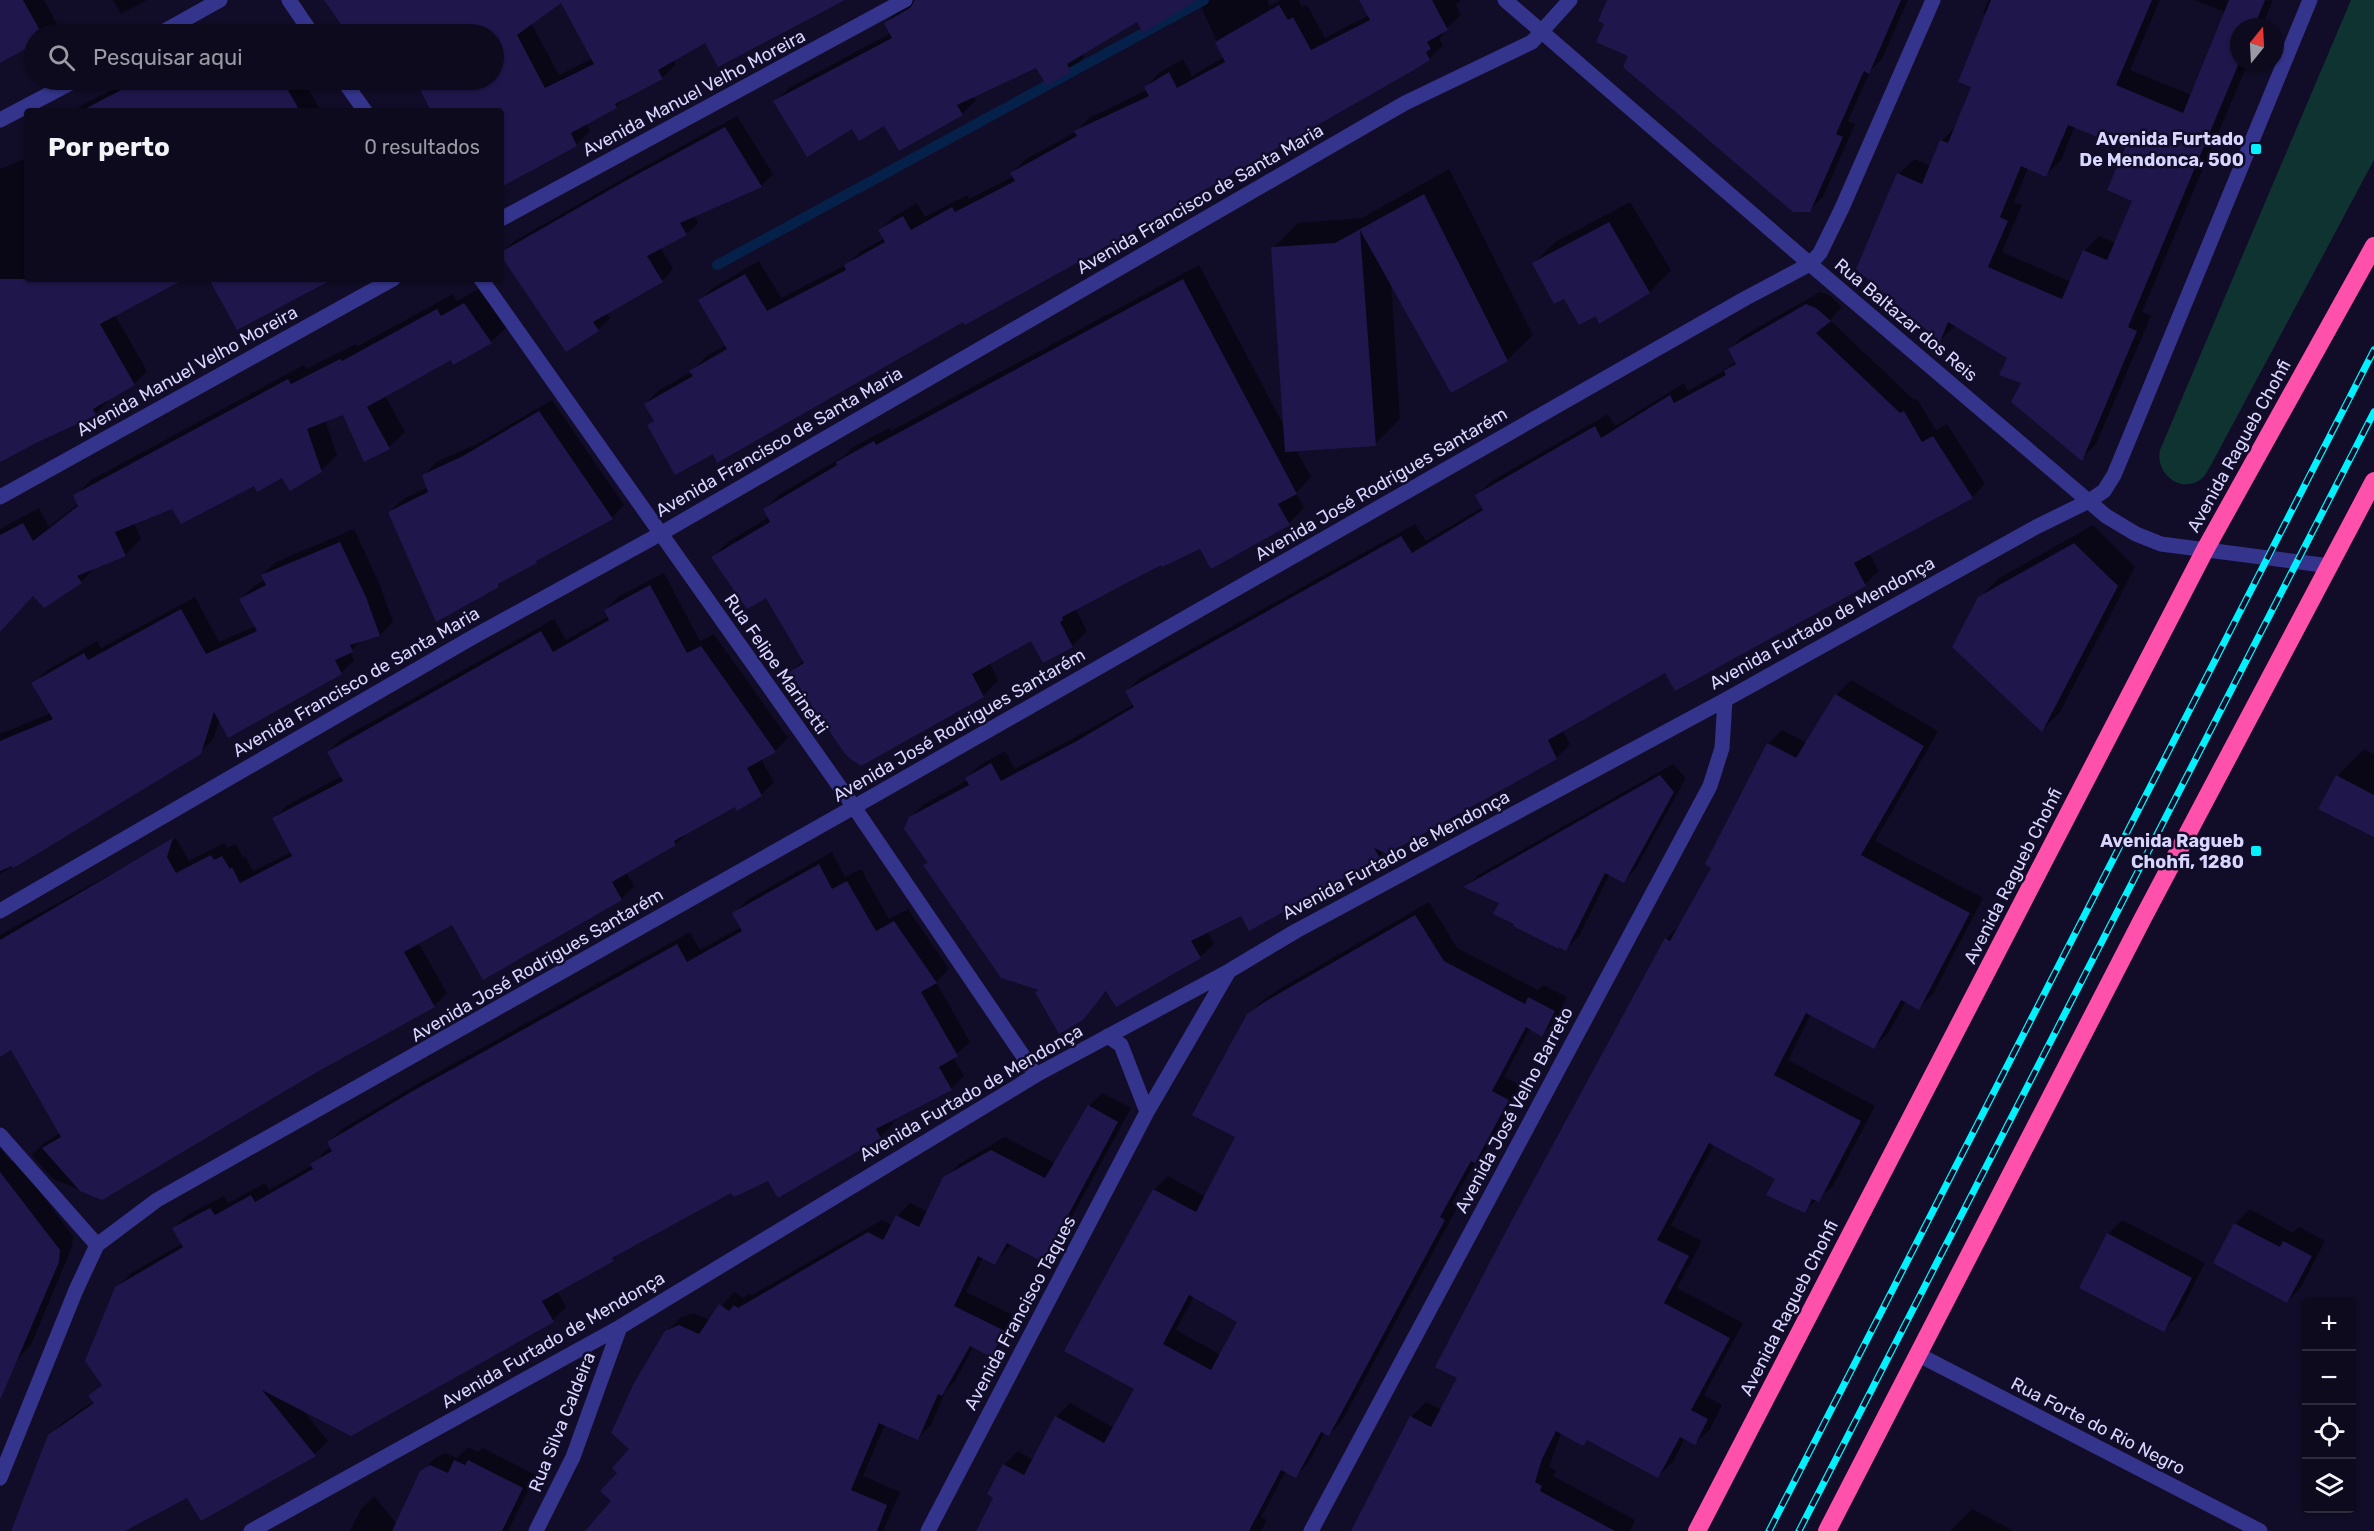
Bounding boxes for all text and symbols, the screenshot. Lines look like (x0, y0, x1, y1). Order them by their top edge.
north arrow (2230, 18, 2284, 72)
search box (24, 24, 504, 90)
street label: Avenida Manuel Velho Moreira (579, 25, 809, 161)
icon: search (45, 41, 78, 74)
text: Pesquisar aqui (93, 44, 243, 71)
street label: Avenida Francisco de Santa Maria (1073, 119, 1327, 279)
place label: Avenida Furtado De Mendonca, 500 (2079, 128, 2244, 171)
text: Por perto (48, 132, 170, 163)
text: 0 resultados (364, 135, 480, 159)
marker: Avenida Furtado De Mendonca, 500 (2249, 142, 2263, 156)
street label: Rua Baltazar dos Reis (1830, 254, 1982, 386)
street label: Avenida Manuel Velho Moreira (73, 301, 301, 441)
street label: Avenida Ragueb Chohfi (2182, 356, 2296, 536)
street label: Avenida Francisco de Santa Maria (652, 362, 906, 522)
street label: Avenida José Rodrigues Santarém (1251, 403, 1511, 565)
street label: Avenida Furtado de Mendonça (1705, 552, 1939, 694)
street label: Rua Felipe Marinetti (719, 590, 833, 738)
street label: Avenida Francisco de Santa Maria (229, 602, 483, 762)
street label: Avenida José Rodrigues Santarém (829, 644, 1089, 806)
street label: Avenida Ragueb Chohfi (1959, 785, 2067, 967)
street label: Avenida Furtado de Mendonça (1279, 786, 1513, 924)
place label: Avenida Ragueb Chohfi, 1280 (2100, 830, 2244, 873)
marker: Avenida Ragueb Chohfi, 1280 (2249, 844, 2263, 858)
street label: Avenida José Rodrigues Santarém (407, 884, 667, 1046)
street label: Avenida José Velho Barreto (1450, 1003, 1578, 1217)
street label: Avenida Furtado de Mendonça (855, 1020, 1087, 1166)
street label: Avenida Francisco Taques (959, 1212, 1081, 1414)
street label: Avenida Ragueb Chohfi (1735, 1217, 1843, 1399)
street label: Avenida Furtado de Mendonça (437, 1267, 669, 1413)
map controls (2302, 1297, 2356, 1513)
button: + (2302, 1297, 2356, 1351)
street label: Rua Silva Caldeira (524, 1349, 600, 1495)
button: − (2302, 1351, 2356, 1405)
street label: Rua Forte do Rio Negro (2007, 1372, 2189, 1480)
button: locate (2302, 1405, 2356, 1459)
button: layers (2302, 1459, 2356, 1513)

